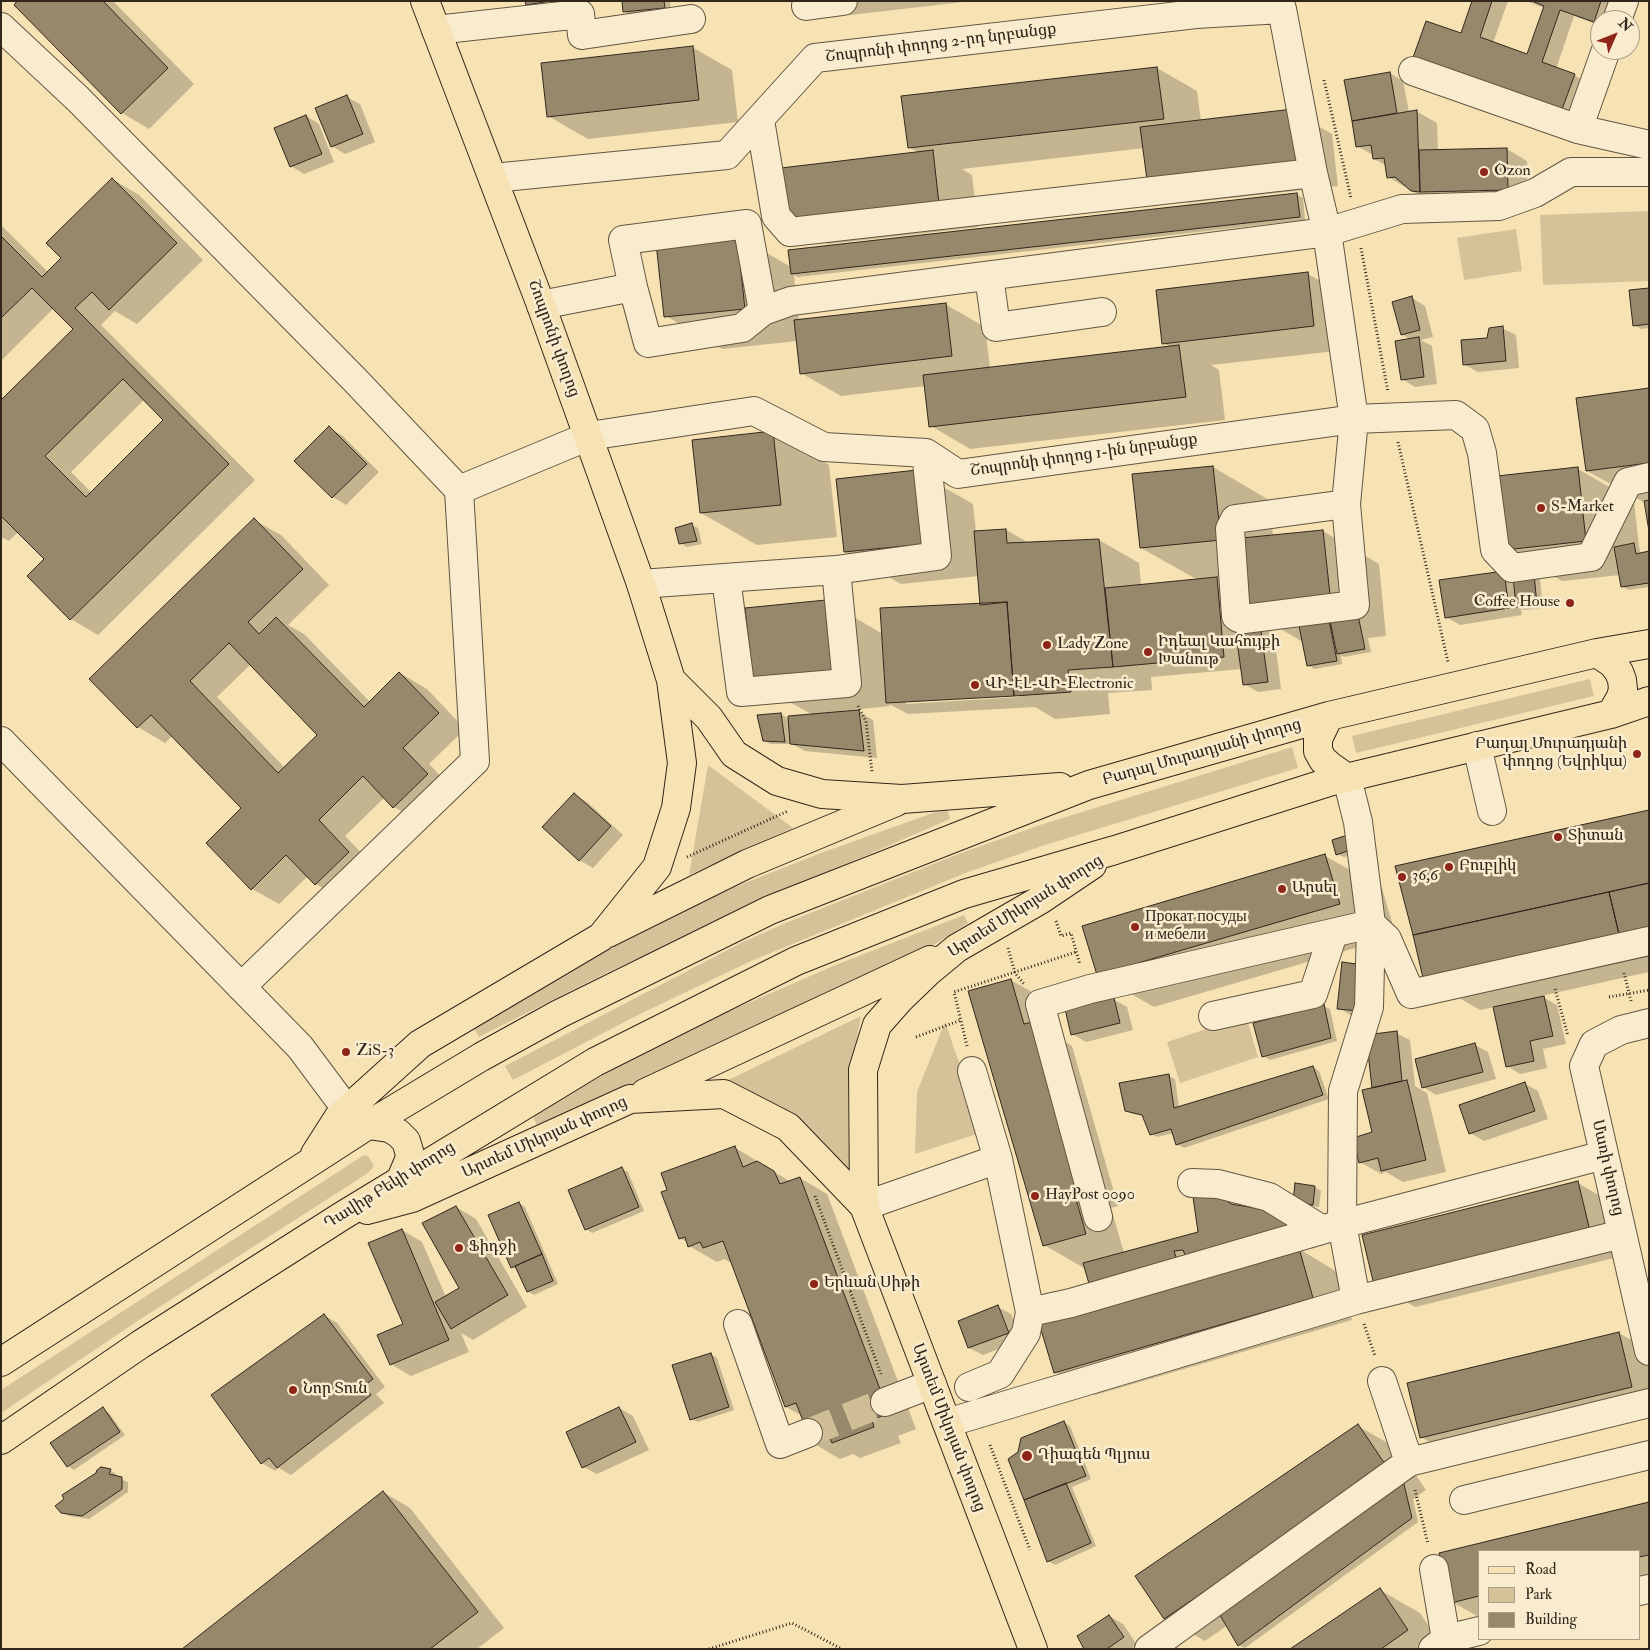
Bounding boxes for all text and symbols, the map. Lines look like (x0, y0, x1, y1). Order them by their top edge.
north arrow (1590, 10, 1640, 60)
text: N (1615, 15, 1636, 35)
street label: Շոպրոնի փողոց 2-րդ նրբանցք (824, 20, 1058, 68)
place label: Ozon (1494, 162, 1531, 182)
marker: Ozon (1478, 166, 1490, 178)
street label: Շոպրոնի փողոց (523, 278, 583, 400)
street label: Շոպրոնի փողոց 1-ին նրբանցք (969, 431, 1199, 481)
place label: S-Market (1551, 498, 1614, 518)
marker: S-Market (1535, 502, 1547, 514)
place label: Coffee House (1474, 593, 1560, 613)
marker: Coffee House (1564, 597, 1576, 609)
place label: Իդեալ Կահույքի Խանութ (1158, 633, 1280, 671)
place label: Lady Zone (1057, 635, 1128, 655)
marker: Lady Zone (1041, 639, 1053, 651)
marker: Իդեալ Կահույքի Խանութ (1142, 646, 1154, 658)
place label: ՎԻ-ԷԼ-ՎԻ-Electronic (985, 675, 1133, 695)
marker: ՎԻ-ԷԼ-ՎԻ-Electronic (969, 679, 981, 691)
street label: Բադալ Մուրադյանի փողոց (1100, 715, 1304, 791)
place label: Բադալ Մուրադյանի փողոց (Եվրիկա) (1475, 735, 1627, 773)
marker: Բադալ Մուրադյանի փողոց (Եվրիկա) (1631, 748, 1643, 760)
place label: Տիտան (1568, 827, 1623, 847)
marker: Տիտան (1552, 831, 1564, 843)
street label: Արտեմ Միկոյան փողոց (945, 852, 1107, 962)
place label: Բուբլիկ (1459, 857, 1516, 877)
marker: Բուբլիկ (1443, 861, 1455, 873)
place label: 36,6 (1412, 867, 1438, 887)
marker: 36,6 (1396, 871, 1408, 883)
place label: Արսել (1292, 879, 1337, 899)
marker: Արսել (1276, 883, 1288, 895)
place label: Прокат посуды и мебели (1145, 908, 1247, 946)
marker: Прокат посуды и мебели (1129, 921, 1141, 933)
place label: ZiS-3 (356, 1042, 394, 1062)
marker: ZiS-3 (340, 1046, 352, 1058)
street label: Արտեմ Միկոյան փողոց (459, 1093, 631, 1183)
street label: Մառի փողոց (1587, 1118, 1627, 1218)
street label: Դավիթ Բեկի փողոց (321, 1138, 459, 1234)
place label: HayPost 0090 (1045, 1186, 1135, 1206)
marker: HayPost 0090 (1029, 1190, 1041, 1202)
place label: Ֆիդջի (469, 1238, 516, 1258)
marker: Ֆիդջի (453, 1242, 465, 1254)
place label: Երևան Սիթի (824, 1274, 920, 1294)
marker: Երևան Սիթի (808, 1278, 820, 1290)
street label: Արտեմ Միկոյան փողոց (907, 1341, 989, 1515)
place label: Նոր Տուն (303, 1380, 367, 1400)
marker: Նոր Տուն (287, 1384, 299, 1396)
place label: Դիագեն Պլյուս (1038, 1446, 1150, 1466)
marker: Դիագեն Պլյուս (1020, 1449, 1034, 1463)
legend (1478, 1550, 1640, 1640)
text: Road (1525, 1560, 1556, 1579)
text: Park (1525, 1585, 1552, 1604)
text: Building (1525, 1610, 1577, 1629)

